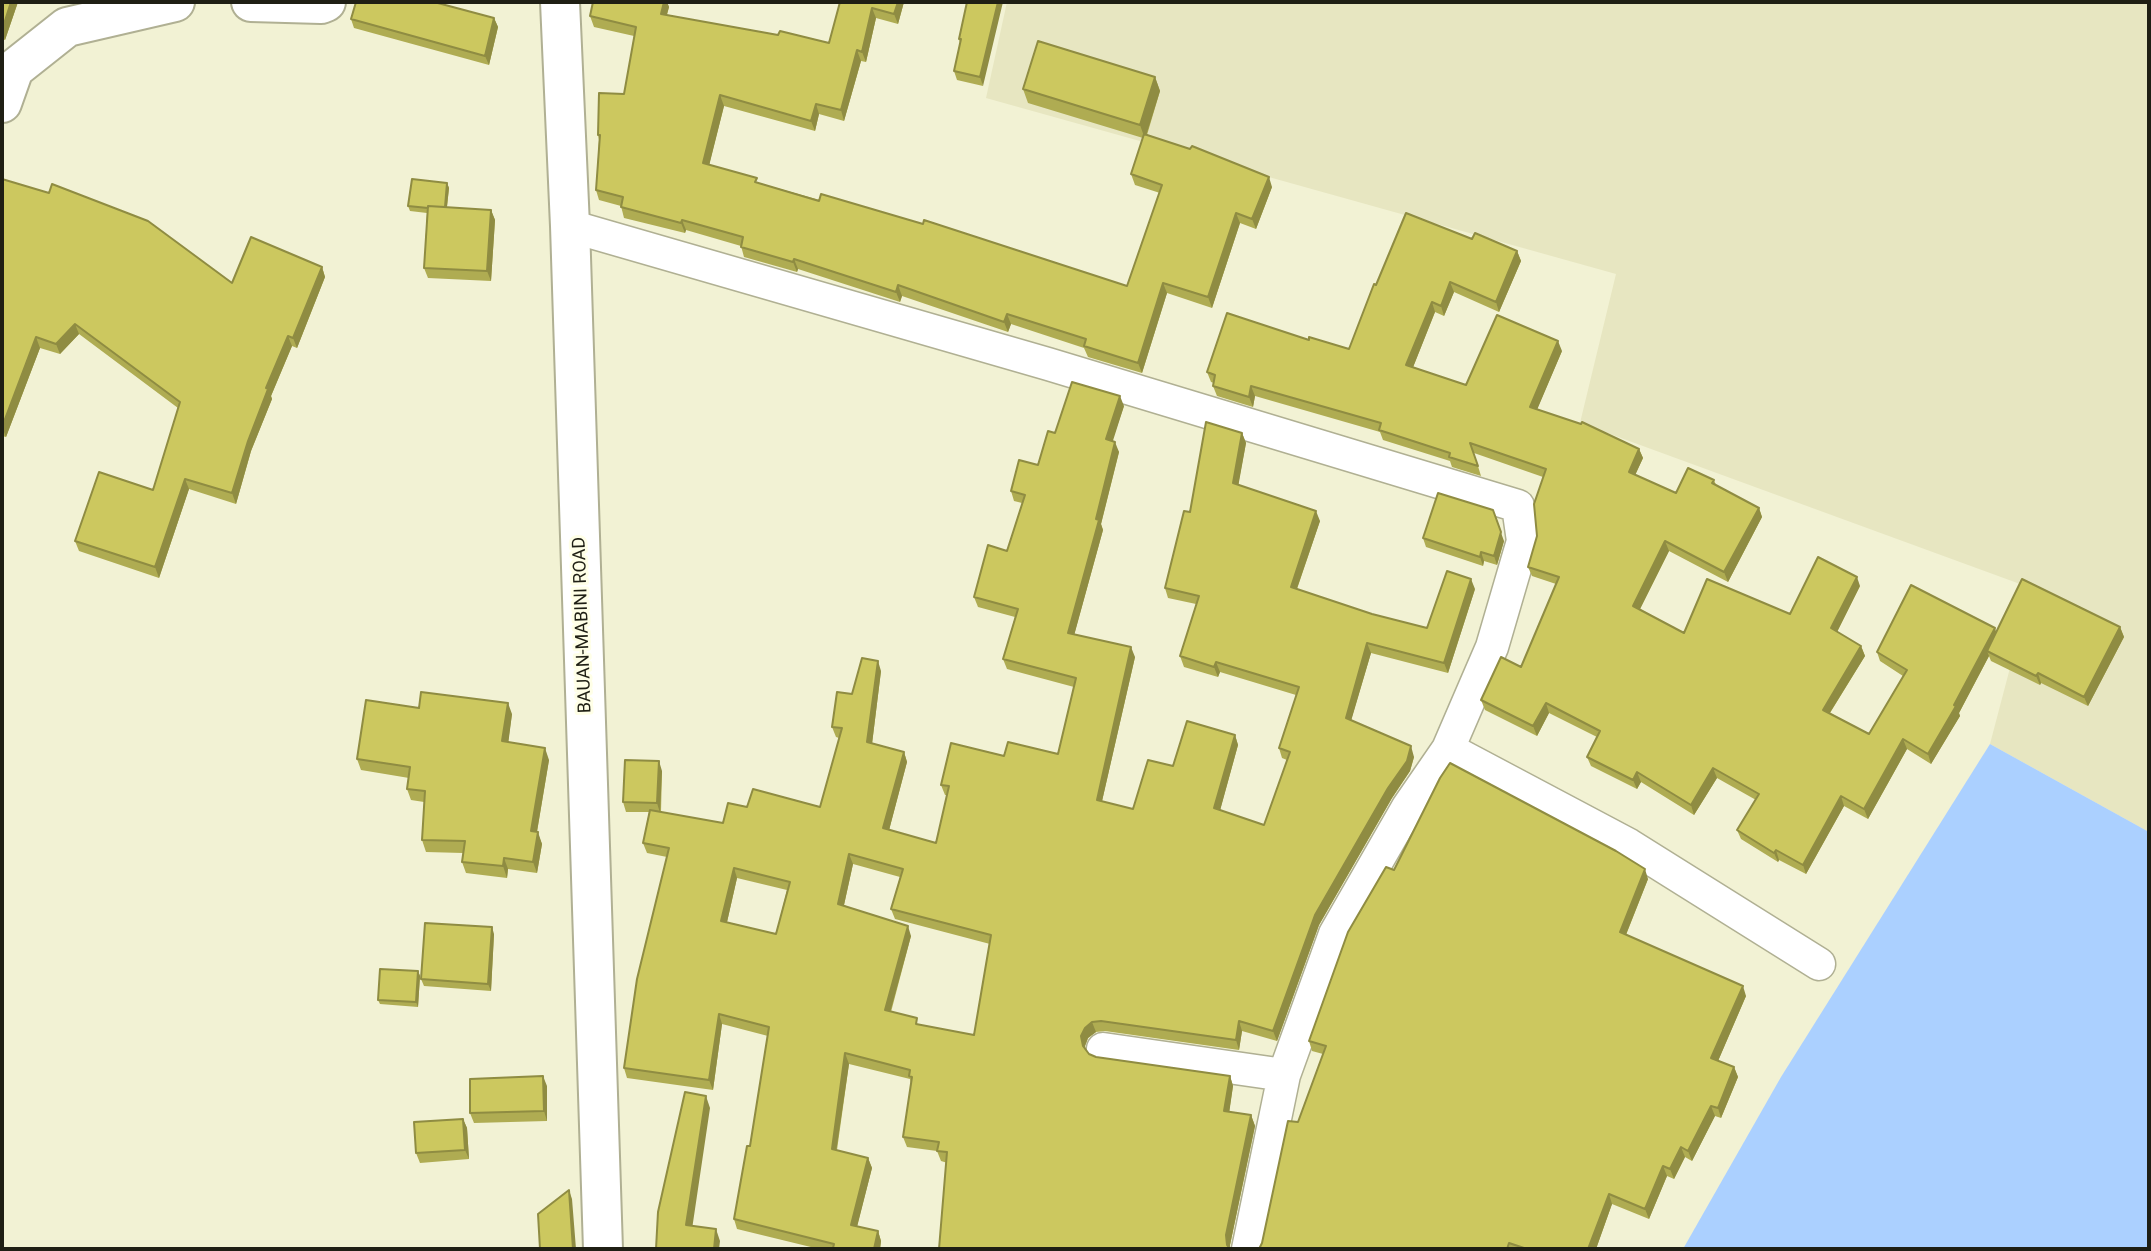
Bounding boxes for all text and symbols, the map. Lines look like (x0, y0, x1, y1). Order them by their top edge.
street label: BAUAN-MABINI ROAD (569, 536, 597, 714)

